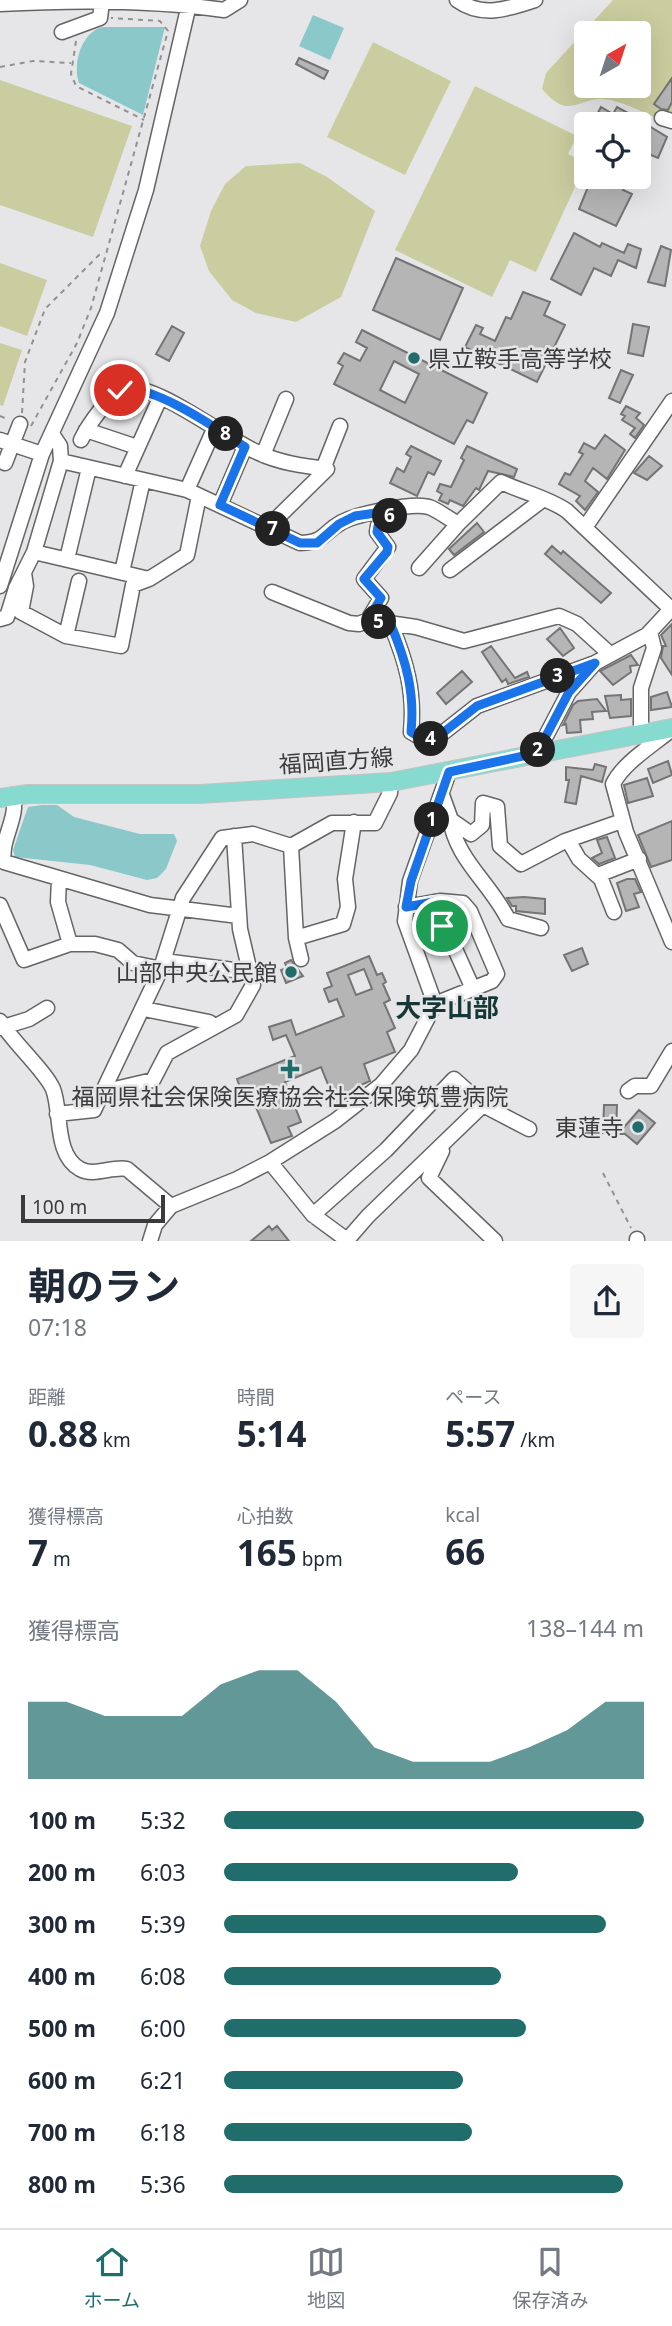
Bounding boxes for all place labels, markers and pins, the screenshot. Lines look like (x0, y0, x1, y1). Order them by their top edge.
place label: 県立鞍手高等学校 (428, 342, 612, 374)
marker: 県立鞍手高等学校 (406, 350, 422, 366)
pin (90, 360, 150, 420)
pin: 8 (208, 416, 244, 452)
pin: 6 (372, 498, 408, 534)
pin: 7 (256, 512, 290, 546)
pin: 5 (362, 604, 396, 640)
pin: 3 (540, 658, 576, 694)
pin: 4 (414, 722, 448, 756)
pin: 2 (520, 732, 556, 768)
pin: 1 (414, 802, 450, 838)
pin (412, 896, 472, 956)
place label: 山部中央公民館 (116, 956, 277, 988)
marker: 山部中央公民館 (283, 964, 299, 980)
marker: 福岡県社会保険医療協会社会保険筑豊病院 (280, 1059, 300, 1079)
place label: 福岡県社会保険医療協会社会保険筑豊病院 (72, 1080, 509, 1112)
place label: 東蓮寺 (555, 1111, 624, 1143)
marker: 東蓮寺 (630, 1119, 646, 1135)

